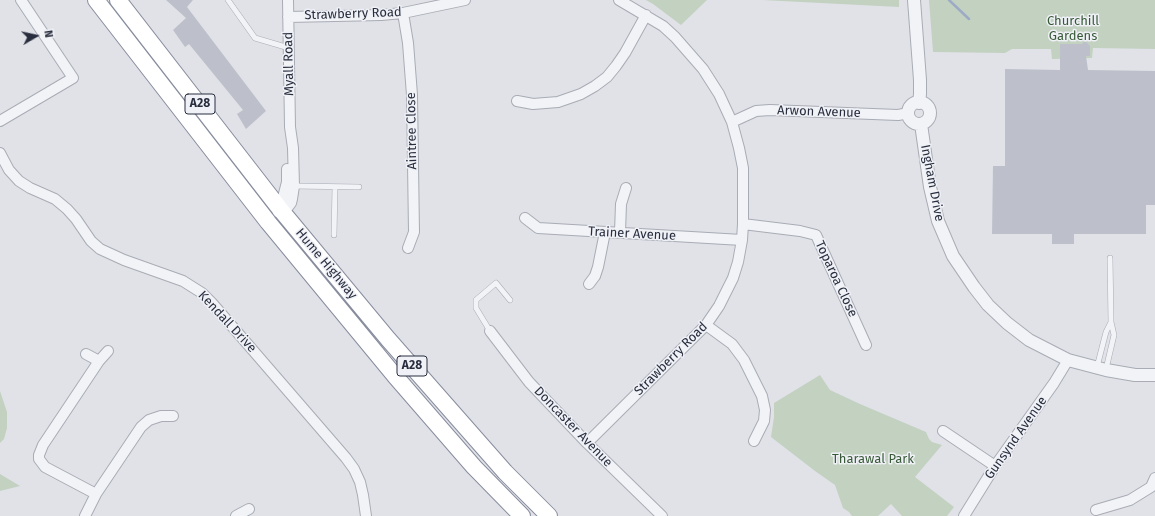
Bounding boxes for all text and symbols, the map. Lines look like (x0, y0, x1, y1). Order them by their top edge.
street label: Strawberry Road (304, 5, 402, 23)
park label: Churchill Gardens (1047, 13, 1099, 44)
north arrow (16, 16, 56, 56)
text: N (41, 29, 55, 39)
street label: Myall Road (281, 32, 297, 96)
street label: Aintree Close (404, 92, 420, 170)
road number: A28 (185, 94, 215, 114)
street label: Arwon Avenue (777, 103, 861, 121)
street label: Ingham Drive (917, 143, 947, 223)
street label: Trainer Avenue (588, 224, 676, 244)
street label: Hume Highway (292, 226, 360, 302)
street label: Toparoa Close (811, 238, 861, 320)
street label: Kendall Drive (195, 288, 259, 356)
street label: Strawberry Road (631, 319, 711, 399)
road number: A28 (397, 356, 427, 376)
street label: Doncaster Avenue (531, 384, 615, 470)
street label: Gunsynd Avenue (982, 394, 1050, 482)
park label: Tharawal Park (832, 451, 914, 467)

